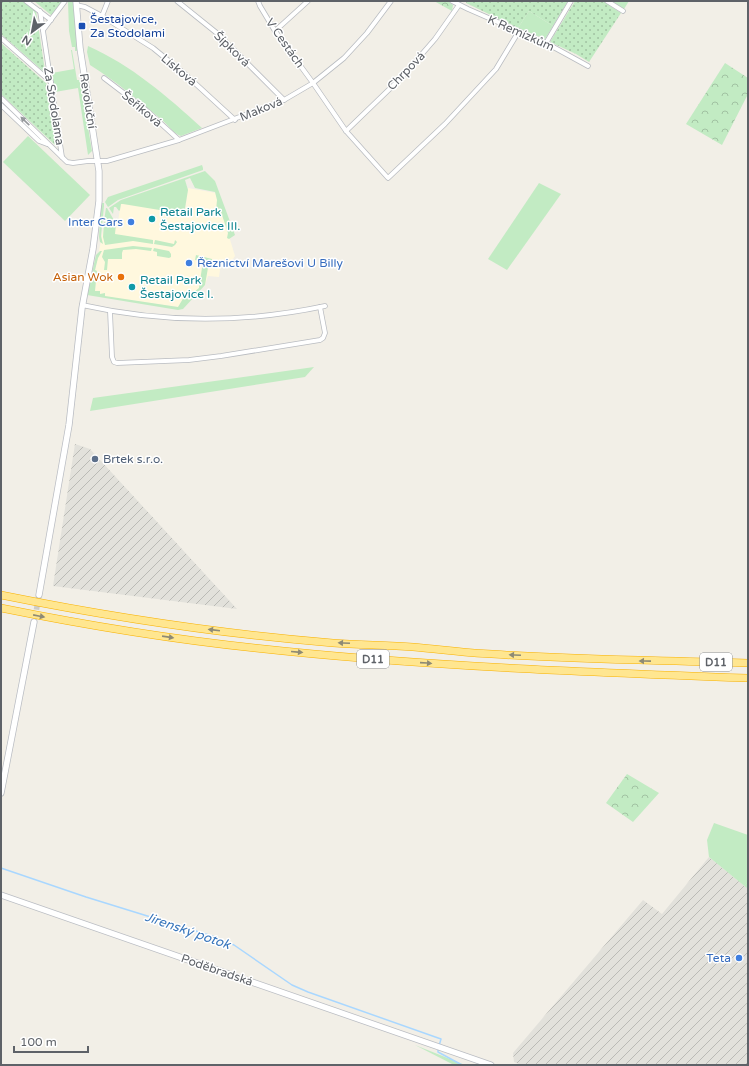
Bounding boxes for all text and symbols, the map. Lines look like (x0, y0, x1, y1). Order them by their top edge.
north arrow (12, 12, 52, 52)
place label: Šestajovice, Za Stodolami (90, 12, 165, 40)
street label: K Remízkům (486, 12, 556, 54)
street label: V Cestách (263, 16, 307, 70)
marker: Šestajovice, Za Stodolami (77, 21, 87, 31)
street label: Šípková (211, 28, 253, 70)
text: N (20, 32, 34, 48)
street label: Chrpová (384, 49, 428, 93)
street label: Lísková (158, 51, 200, 89)
street label: Za Stodolama (41, 66, 67, 146)
street label: Revoluční (77, 72, 99, 130)
street label: Šeříková (119, 88, 165, 130)
street label: Maková (238, 94, 284, 124)
one-way arrow (20, 116, 30, 125)
place label: Retail Park Šestajovice III. (160, 205, 240, 233)
marker: Retail Park Šestajovice III. (147, 214, 157, 224)
place label: Inter Cars (68, 215, 123, 229)
marker: Inter Cars (126, 217, 136, 227)
place label: Řeznictví Marešovi U Billy (197, 256, 343, 270)
marker: Řeznictví Marešovi U Billy (184, 258, 194, 268)
place label: Asian Wok (53, 270, 113, 284)
marker: Asian Wok (116, 272, 126, 282)
place label: Retail Park Šestajovice I. (140, 273, 214, 301)
marker: Retail Park Šestajovice I. (127, 282, 137, 292)
place label: Brtek s.r.o. (103, 452, 163, 466)
marker: Brtek s.r.o. (90, 454, 100, 464)
one-way arrow (33, 613, 45, 619)
one-way arrow (208, 626, 220, 633)
one-way arrow (162, 634, 174, 640)
one-way arrow (338, 640, 350, 647)
one-way arrow (291, 649, 303, 655)
road number: D11 (357, 650, 389, 668)
one-way arrow (509, 652, 521, 659)
road number: D11 (700, 653, 732, 671)
one-way arrow (639, 657, 651, 664)
one-way arrow (420, 659, 432, 666)
water label: Jirenský potok (143, 909, 233, 953)
street label: Poděbradská (179, 951, 255, 989)
place label: Teta (706, 951, 731, 965)
marker: Teta (734, 953, 744, 963)
scale bar (14, 1028, 88, 1054)
text: 100 m (20, 1035, 57, 1049)

